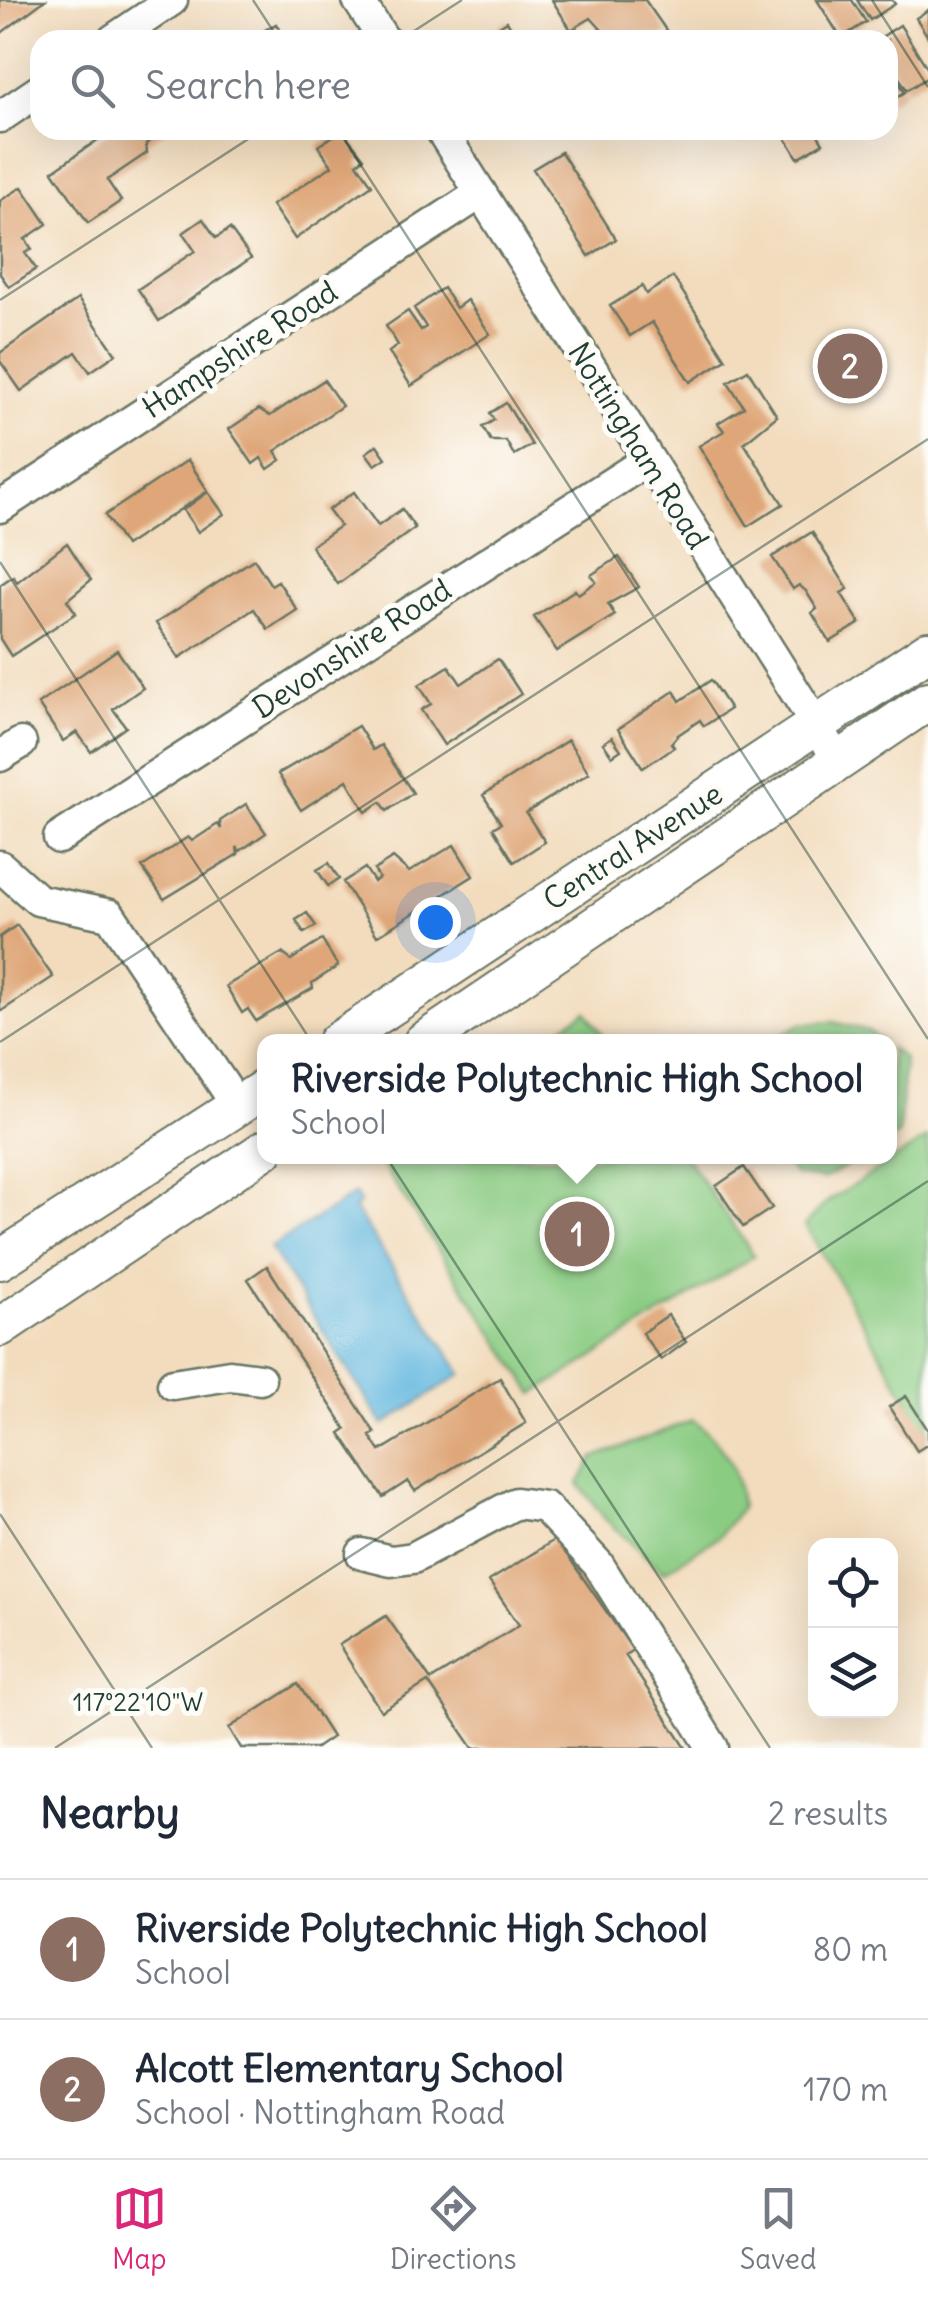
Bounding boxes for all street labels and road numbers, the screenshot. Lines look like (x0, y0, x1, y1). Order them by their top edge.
street label: Hampshire Road (135, 272, 344, 426)
street label: Nottingham Road (560, 335, 718, 556)
street label: Devonshire Road (245, 570, 458, 726)
street label: Central Avenue (536, 774, 729, 918)

